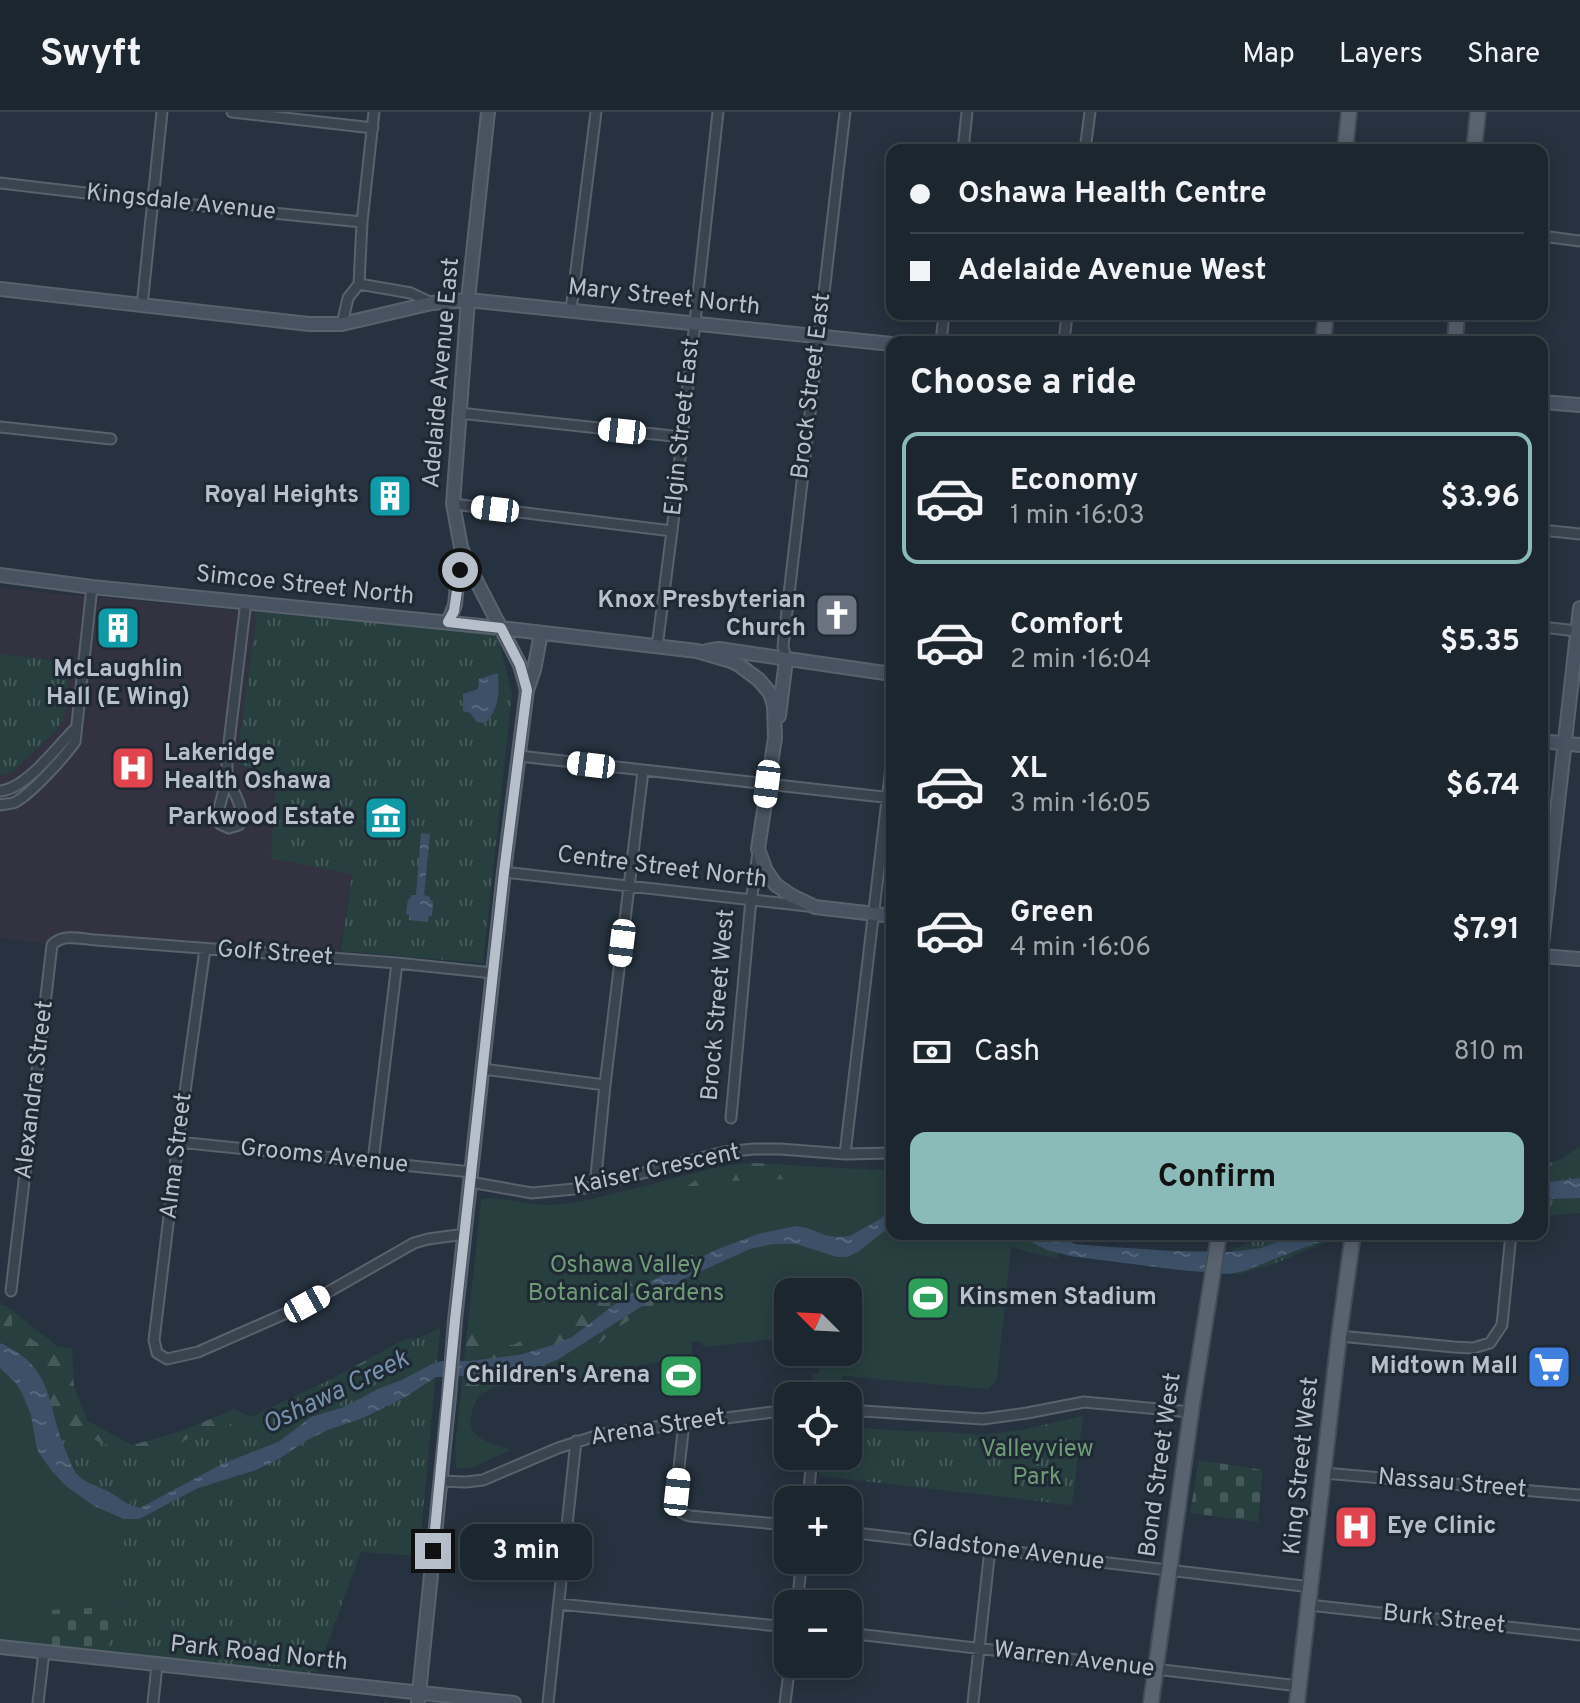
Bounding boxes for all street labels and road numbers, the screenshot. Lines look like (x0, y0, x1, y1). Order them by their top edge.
street label: Kingsdale Avenue (85, 178, 277, 228)
street label: Adelaide Avenue East (417, 256, 467, 490)
street label: Mary Street North (566, 273, 762, 323)
street label: Brock Street East (786, 291, 838, 481)
street label: Elgin Street East (659, 337, 707, 517)
street label: Simcoe Street North (194, 560, 416, 612)
street label: Centre Street North (555, 840, 769, 896)
street label: Brock Street West (696, 908, 742, 1102)
street label: Golf Street (216, 935, 334, 973)
street label: Alexandra Street (9, 999, 61, 1181)
street label: Alma Street (154, 1091, 200, 1221)
street label: Grooms Avenue (238, 1133, 410, 1181)
street label: Kaiser Crescent (571, 1138, 743, 1202)
street label: Bond Street West (1133, 1371, 1189, 1559)
street label: King Street West (1278, 1376, 1326, 1556)
street label: Arena Street (588, 1403, 728, 1453)
street label: Nassau Street (1376, 1463, 1528, 1505)
street label: Gladstone Avenue (910, 1524, 1106, 1578)
street label: Burk Street (1381, 1599, 1507, 1641)
street label: Park Road North (169, 1630, 349, 1678)
street label: Warren Avenue (992, 1635, 1156, 1685)

